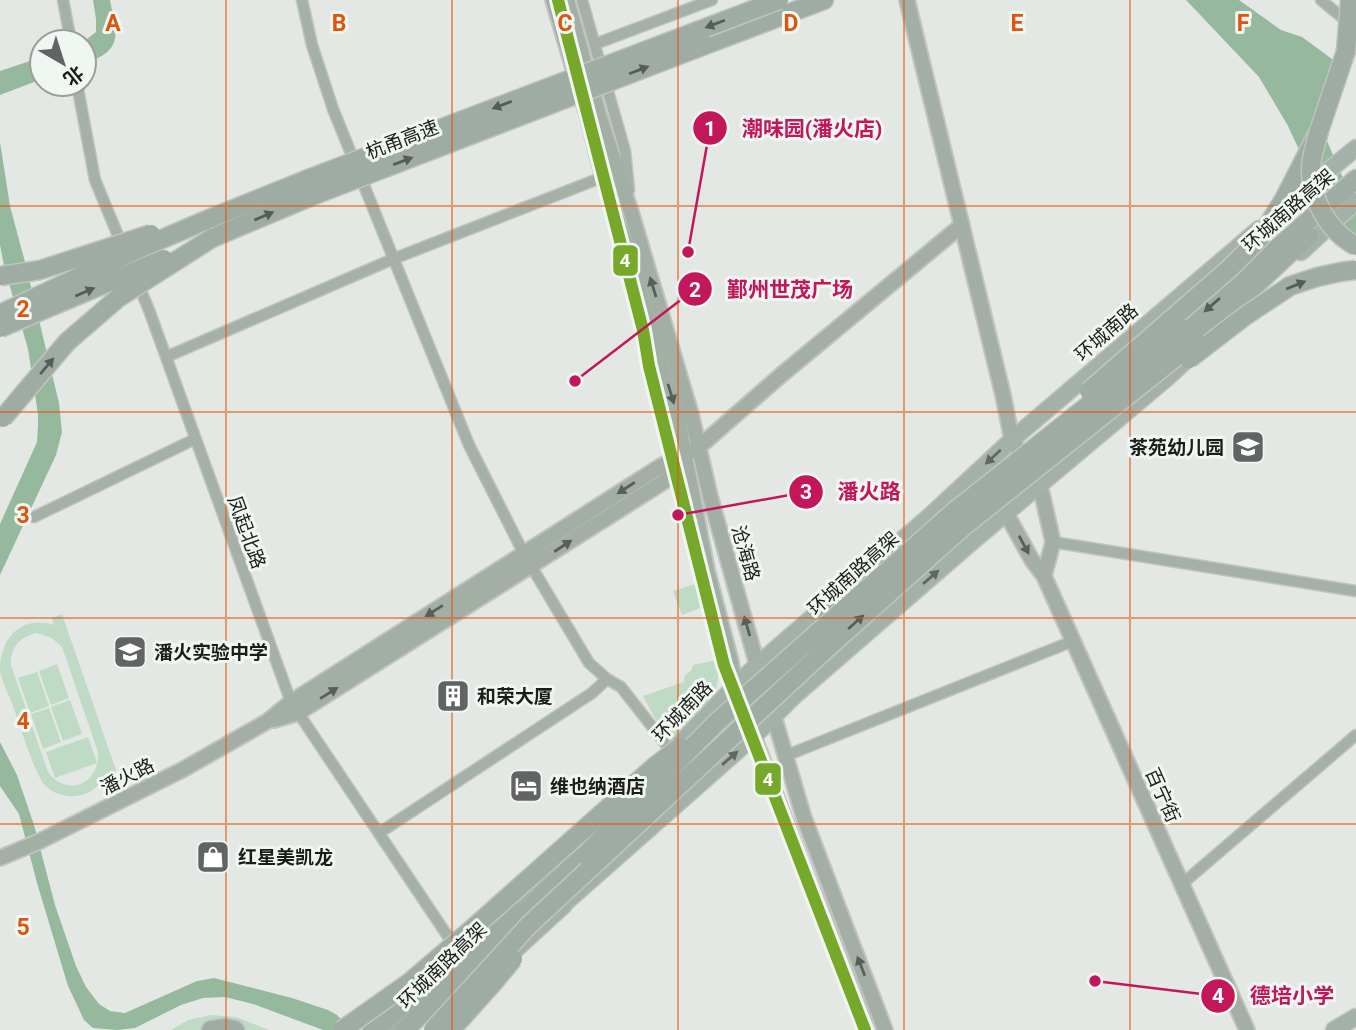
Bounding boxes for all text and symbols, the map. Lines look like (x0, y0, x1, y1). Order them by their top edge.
text: A (105, 10, 121, 37)
text: B (332, 10, 346, 37)
text: C (557, 10, 573, 37)
text: D (784, 10, 798, 37)
text: E (1011, 10, 1024, 37)
text: F (1237, 10, 1250, 37)
one-way arrow (704, 19, 725, 30)
north arrow (28, 28, 98, 98)
text: 北 (59, 61, 88, 91)
one-way arrow (628, 65, 649, 76)
one-way arrow (492, 100, 513, 111)
callout: 潮味园(潘火店) (692, 107, 896, 149)
street label: 杭甬高速 (363, 115, 442, 164)
text: 1 (704, 117, 716, 141)
text: 潮味园(潘火店) (742, 117, 882, 141)
one-way arrow (393, 155, 414, 166)
street label: 环城南路高架 (1238, 164, 1339, 256)
one-way arrow (254, 210, 275, 221)
line badge: 4 (612, 244, 639, 277)
text: 4 (620, 249, 631, 272)
callout: 鄞州世茂广场 (678, 268, 867, 310)
one-way arrow (648, 276, 658, 297)
text: 2 (689, 278, 701, 302)
text: 鄞州世茂广场 (727, 278, 853, 302)
one-way arrow (1286, 279, 1307, 290)
one-way arrow (75, 286, 96, 297)
text: 2 (16, 296, 30, 323)
one-way arrow (1204, 297, 1221, 312)
street label: 环城南路 (1070, 299, 1143, 366)
one-way arrow (39, 357, 54, 374)
one-way arrow (666, 384, 676, 405)
school or university icon: 茶苑幼儿园 (1229, 428, 1267, 466)
place label: 茶苑幼儿园 (1129, 436, 1224, 459)
one-way arrow (985, 449, 1002, 465)
callout: 潘火路 (788, 471, 914, 513)
text: 3 (800, 480, 812, 504)
text: 潘火路 (838, 480, 901, 504)
one-way arrow (616, 482, 635, 495)
street label: 凤起北路 (223, 493, 270, 572)
text: 3 (16, 502, 30, 529)
street label: 沧海路 (727, 523, 764, 584)
street label: 环城南路高架 (803, 527, 903, 620)
one-way arrow (1018, 535, 1029, 555)
one-way arrow (554, 539, 573, 552)
one-way arrow (923, 570, 940, 585)
one-way arrow (425, 604, 444, 617)
one-way arrow (847, 615, 864, 631)
one-way arrow (741, 616, 751, 637)
school or university icon: 潘火实验中学 (111, 633, 149, 671)
place label: 潘火实验中学 (154, 641, 268, 664)
street label: 环城南路 (648, 676, 717, 747)
building icon: 和荣大厦 (434, 677, 472, 715)
place label: 和荣大厦 (477, 685, 553, 708)
one-way arrow (320, 687, 339, 700)
text: 4 (16, 708, 30, 735)
one-way arrow (721, 751, 738, 766)
street label: 潘火路 (97, 753, 158, 800)
line badge: 4 (754, 762, 782, 796)
street label: 百宁街 (1140, 764, 1185, 826)
hotel icon: 维也纳酒店 (507, 767, 545, 805)
text: 4 (763, 768, 774, 791)
place label: 维也纳酒店 (550, 775, 645, 798)
shop icon: 红星美凯龙 (194, 838, 232, 876)
place label: 红星美凯龙 (238, 846, 333, 869)
text: 5 (16, 914, 30, 941)
street label: 环城南路高架 (393, 917, 491, 1013)
one-way arrow (855, 956, 866, 977)
callout: 德培小学 (1201, 975, 1348, 1017)
text: 4 (1212, 984, 1224, 1008)
text: 德培小学 (1250, 984, 1334, 1008)

